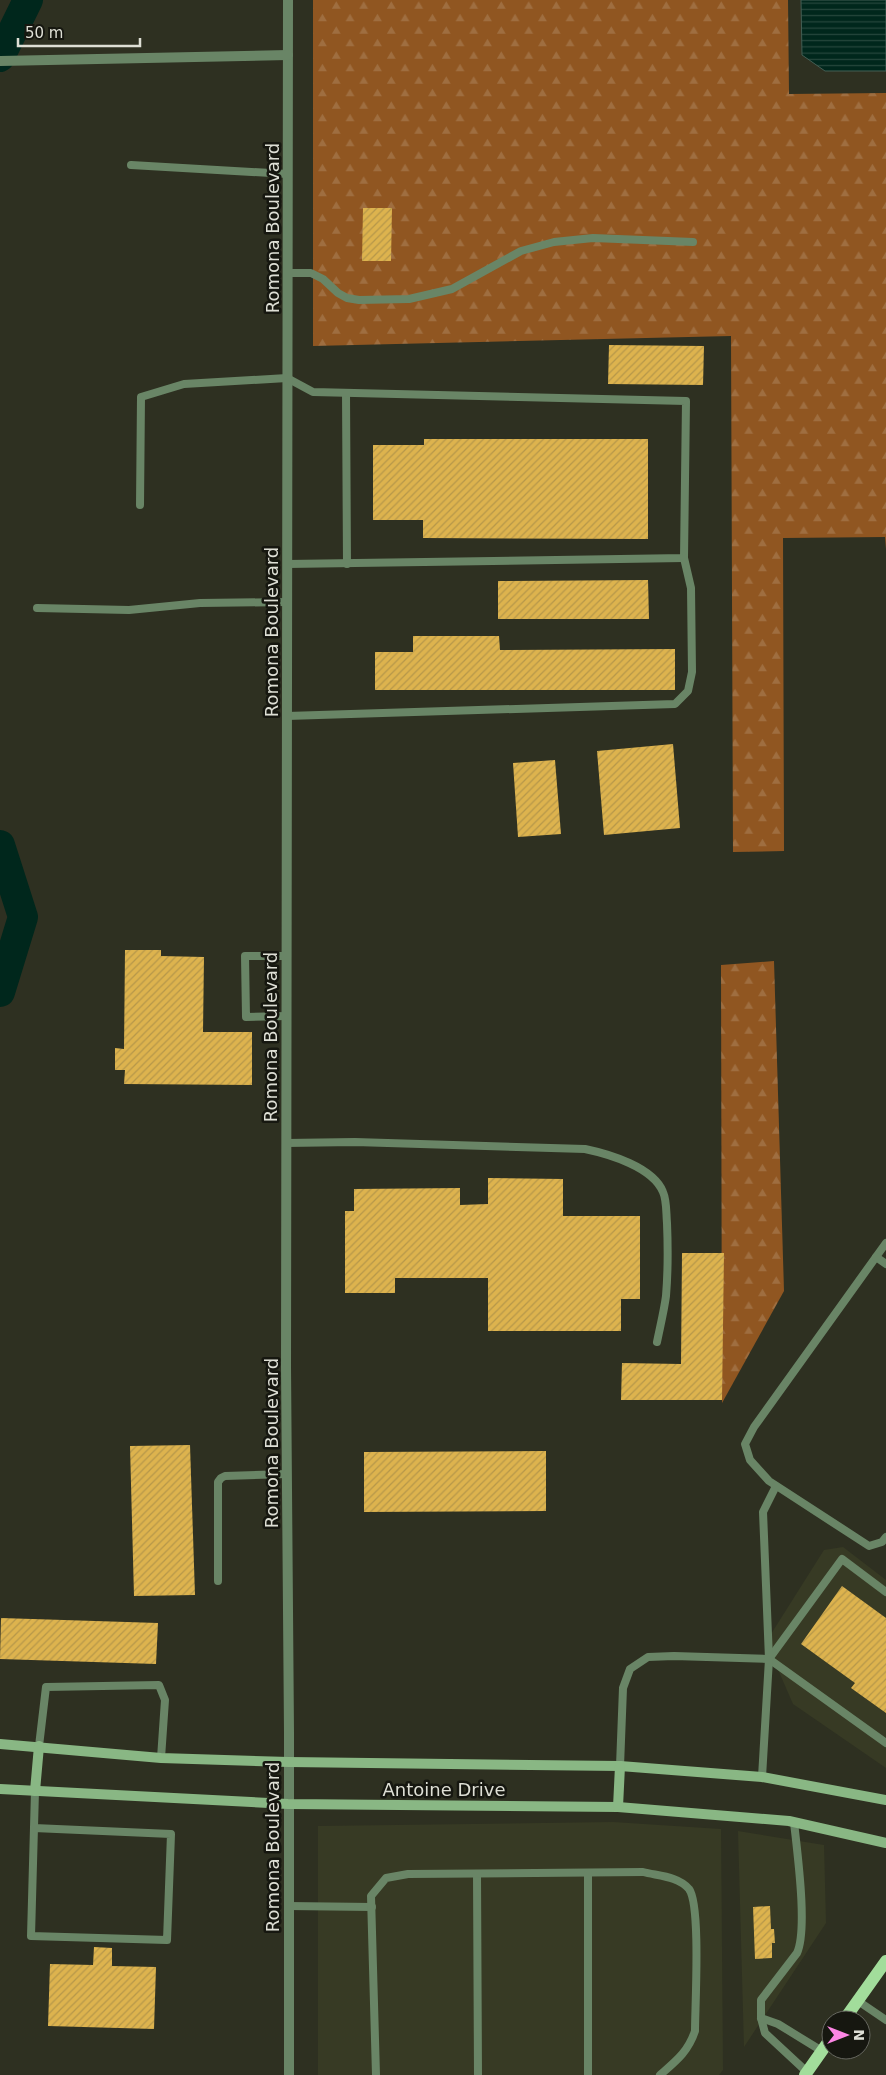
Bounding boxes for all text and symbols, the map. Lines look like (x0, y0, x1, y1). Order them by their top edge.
scale bar (18, 15, 140, 47)
text: 50 m (25, 24, 63, 42)
street label: Romona Boulevard (262, 143, 283, 313)
street label: Romona Boulevard (261, 547, 282, 717)
street label: Romona Boulevard (260, 952, 281, 1122)
street label: Romona Boulevard (261, 1358, 282, 1528)
street label: Romona Boulevard (262, 1762, 283, 1932)
street label: Antoine Drive (383, 1779, 506, 1800)
north arrow (821, 2010, 871, 2060)
text: N (851, 2029, 867, 2041)

